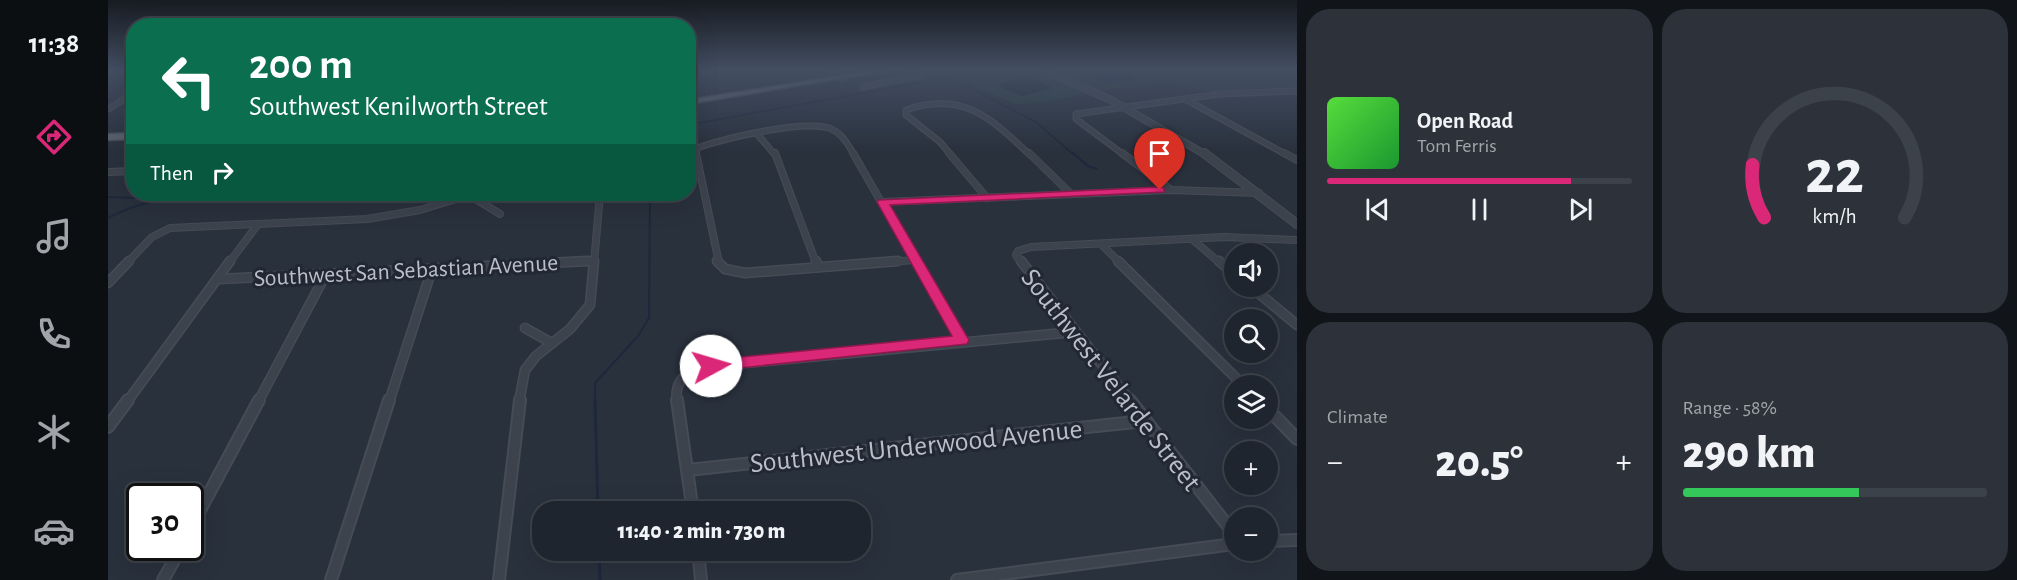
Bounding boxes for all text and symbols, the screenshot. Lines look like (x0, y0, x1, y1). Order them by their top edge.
text: 11:38 (29, 30, 79, 57)
icon: left (150, 42, 228, 120)
text: 200 m (249, 44, 353, 86)
text: Southwest Kenilworth Street (249, 93, 548, 120)
text: Open Road (1417, 110, 1513, 132)
icon: directions (33, 116, 75, 158)
pin (1134, 128, 1185, 190)
text: Tom Ferris (1417, 136, 1497, 156)
icon: arrive (1143, 137, 1176, 170)
text: 22 (1805, 142, 1864, 204)
icon: right (206, 156, 239, 189)
text: Then (150, 162, 194, 184)
icon: previous (1361, 193, 1394, 226)
icon: pause (1463, 193, 1496, 226)
icon: next (1564, 193, 1597, 226)
text: km/h (1813, 207, 1857, 228)
icon: music (33, 215, 75, 257)
map controls (1224, 243, 1278, 561)
button: sound (1224, 243, 1278, 297)
street label: Southwest San Sebastian Avenue (253, 251, 559, 291)
street label: Southwest Velarde Street (1015, 264, 1206, 496)
button: search (1224, 309, 1278, 363)
icon: phone (33, 313, 75, 355)
position arrow (679, 334, 743, 398)
button: layers (1224, 375, 1278, 429)
text: Range · 58% (1683, 398, 1777, 418)
text: Climate (1327, 407, 1388, 427)
icon: climate (33, 411, 75, 453)
street label: Southwest Underwood Avenue (749, 416, 1084, 478)
text: 290 km (1683, 431, 1815, 476)
text: 20.5° (1435, 440, 1523, 485)
button: + (1224, 441, 1278, 495)
text: − (1327, 446, 1343, 479)
text: + (1616, 446, 1631, 479)
speed limit sign: 30 (126, 483, 204, 561)
button: − (1224, 507, 1278, 561)
icon: car (33, 510, 75, 552)
text: 11:40 · 2 min · 730 m (618, 520, 785, 542)

